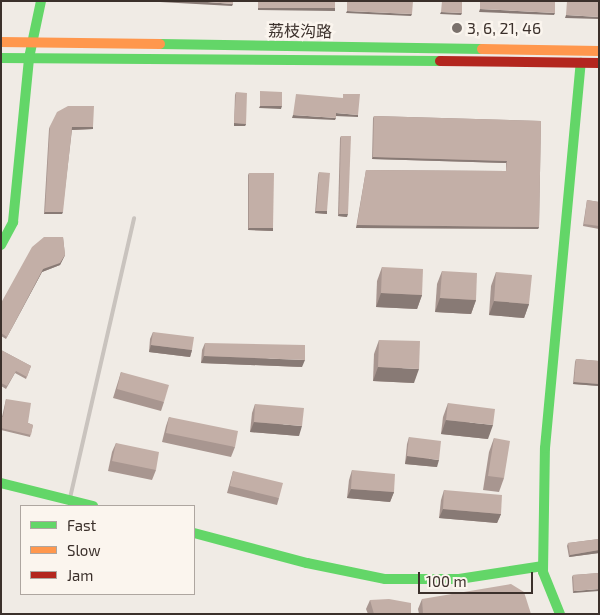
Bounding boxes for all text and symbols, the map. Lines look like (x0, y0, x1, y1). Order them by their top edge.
place label: 3, 6, 21, 46 (467, 18, 541, 38)
street label: 荔枝沟路 (268, 21, 332, 41)
marker: 3, 6, 21, 46 (451, 22, 463, 34)
legend (20, 505, 195, 595)
text: Fast (67, 516, 96, 534)
text: Slow (67, 541, 101, 559)
scale bar (420, 562, 535, 594)
text: Jam (67, 566, 93, 584)
text: 100 m (426, 572, 467, 590)

